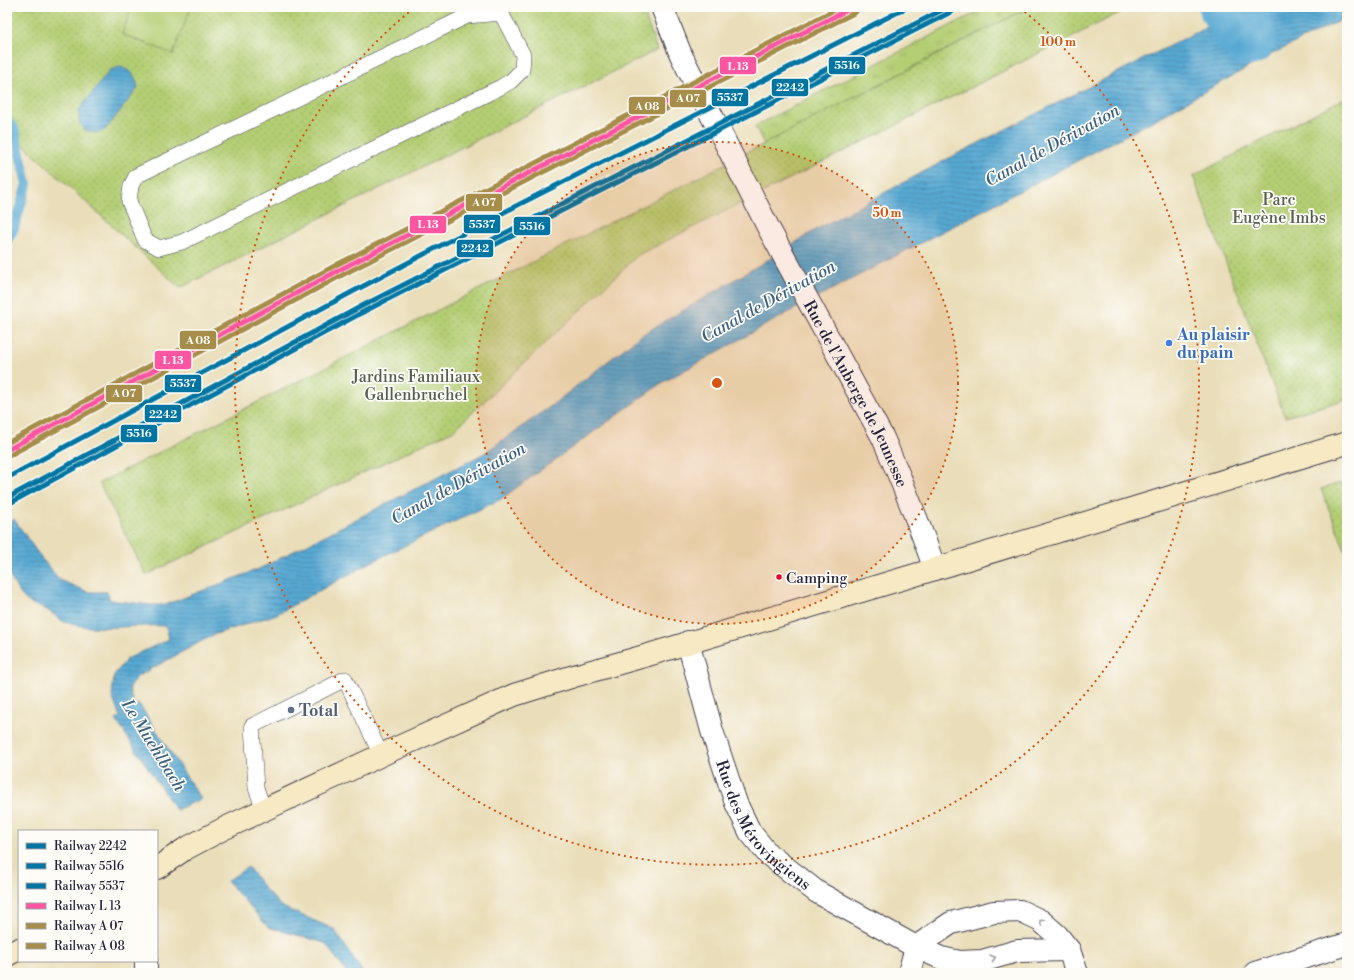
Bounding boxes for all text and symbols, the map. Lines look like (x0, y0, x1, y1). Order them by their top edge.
text: 100 m (1040, 35, 1076, 50)
line badge: L 13 (719, 56, 757, 75)
line badge: 5516 (828, 56, 866, 75)
text: 5516 (834, 59, 860, 73)
text: L 13 (727, 60, 749, 74)
line badge: 2242 (771, 78, 809, 97)
text: 2242 (776, 81, 804, 95)
line badge: 5537 (711, 88, 749, 107)
line badge: A 07 (669, 89, 707, 108)
text: 5537 (717, 91, 744, 105)
text: A 07 (675, 92, 701, 106)
line badge: A 08 (628, 96, 666, 115)
water label: Canal de Dérivation (981, 99, 1124, 192)
text: A 08 (634, 100, 659, 114)
park label: Parc Eugène Imbs (1232, 190, 1326, 228)
line badge: A 07 (465, 193, 503, 212)
text: A 07 (471, 196, 497, 210)
text: 50 m (872, 206, 902, 221)
line badge: 5537 (463, 214, 501, 234)
line badge: L 13 (409, 215, 447, 234)
line badge: 5516 (513, 216, 551, 236)
text: L 13 (417, 218, 439, 232)
text: 5537 (469, 218, 496, 232)
text: 5516 (519, 220, 545, 234)
line badge: 2242 (456, 239, 494, 258)
text: 2242 (461, 242, 489, 256)
water label: Canal de Dérivation (697, 255, 840, 348)
street label: Rue de l'Auberge de Jeunesse (799, 297, 912, 490)
place label: Au plaisir du pain (1176, 325, 1250, 363)
line badge: A 08 (179, 330, 217, 350)
text: A 08 (185, 334, 210, 348)
marker: Au plaisir du pain (1164, 338, 1174, 348)
line badge: L 13 (154, 350, 192, 370)
text: L 13 (162, 354, 184, 368)
park label: Jardins Familiaux Gallenbruchel (351, 367, 481, 405)
line badge: 5537 (164, 374, 202, 393)
centre of rings (710, 376, 724, 390)
text: 5537 (170, 377, 197, 391)
line badge: A 07 (105, 384, 143, 403)
text: A 07 (111, 387, 137, 401)
line badge: 2242 (144, 404, 182, 423)
text: 2242 (149, 408, 177, 422)
line badge: 5516 (120, 424, 158, 443)
text: 5516 (126, 427, 152, 441)
water label: Canal de Dérivation (387, 437, 530, 530)
place label: Camping (786, 569, 848, 588)
marker: Camping (774, 572, 784, 582)
water label: Le Muehlbach (116, 695, 190, 796)
place label: Total (299, 701, 339, 721)
marker: Total (286, 705, 296, 715)
street label: Rue des Mérovingiens (711, 757, 815, 895)
legend (18, 830, 158, 962)
text: Railway 2242 (54, 839, 127, 854)
text: Railway 5516 (54, 859, 124, 874)
text: Railway 5537 (54, 879, 124, 894)
text: Railway L 13 (54, 899, 121, 914)
text: Railway A 07 (54, 919, 123, 934)
one-way arrow (1039, 919, 1046, 927)
text: Railway A 08 (54, 939, 125, 954)
one-way arrow (990, 954, 997, 963)

